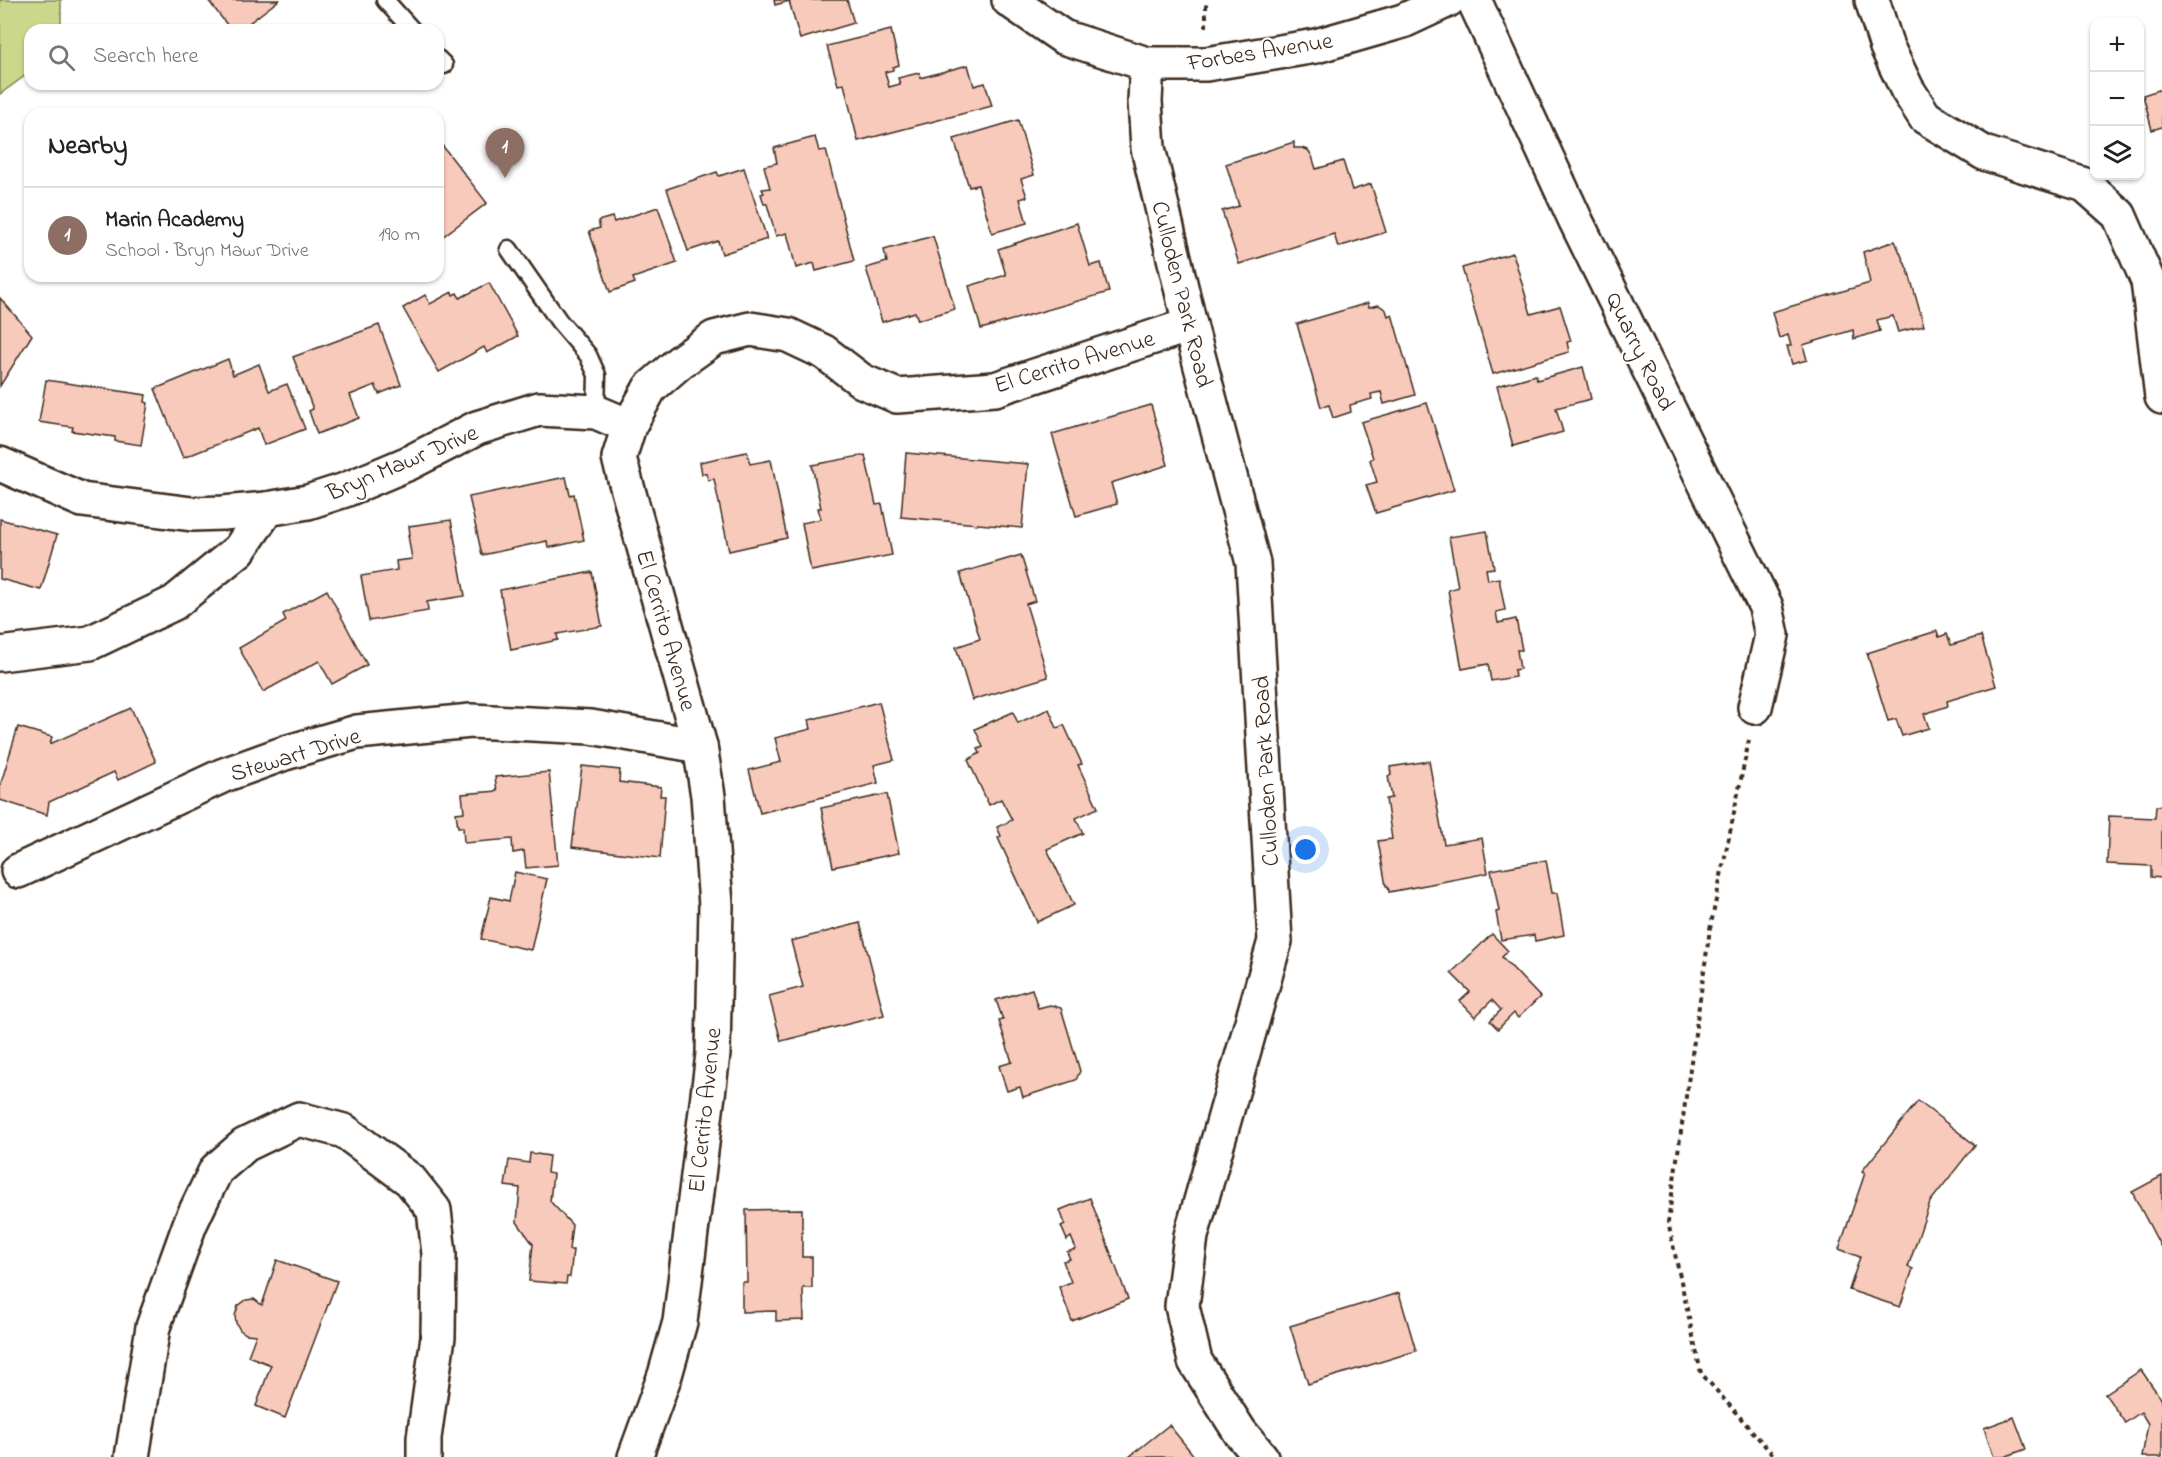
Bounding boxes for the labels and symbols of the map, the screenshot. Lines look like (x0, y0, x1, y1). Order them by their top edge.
street label: Forbes Avenue (1184, 25, 1336, 82)
pin: 1 (486, 128, 524, 178)
street label: Culloden Park Road (1140, 198, 1221, 392)
street label: Quarry Road (1594, 287, 1683, 418)
street label: El Cerrito Avenue (990, 322, 1159, 404)
street label: Bryn Mawr Drive (321, 417, 485, 513)
street label: El Cerrito Avenue (625, 546, 704, 716)
street label: Culloden Park Road (1245, 674, 1290, 867)
street label: Stewart Drive (226, 720, 365, 793)
your location (1291, 835, 1320, 864)
street label: El Cerrito Avenue (680, 1026, 733, 1195)

